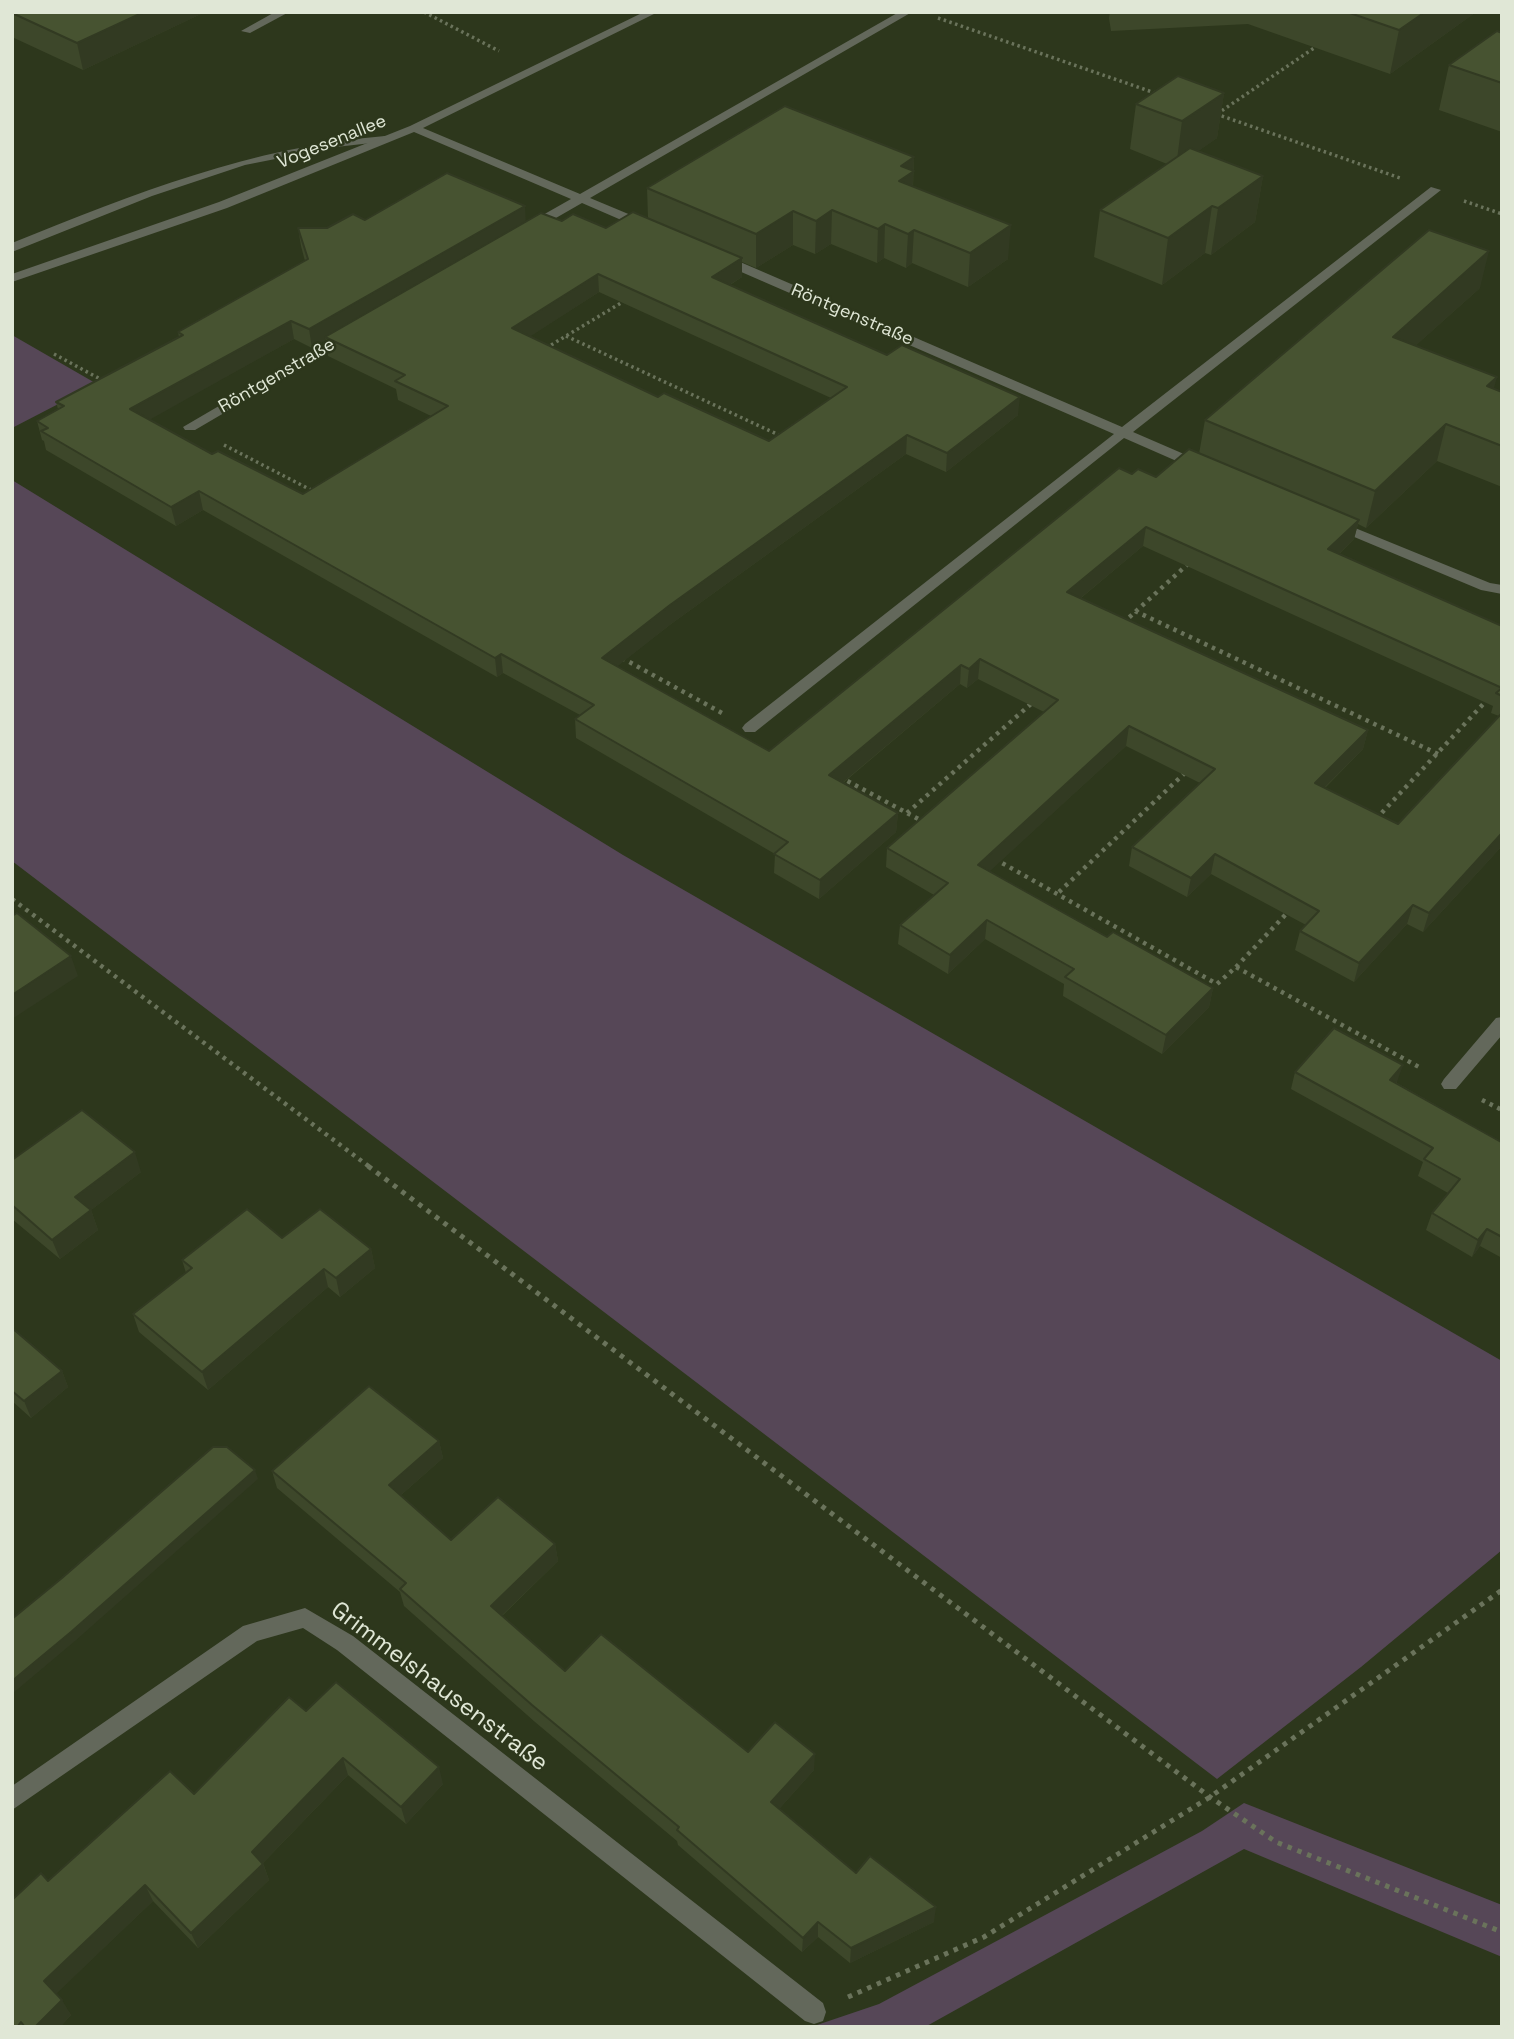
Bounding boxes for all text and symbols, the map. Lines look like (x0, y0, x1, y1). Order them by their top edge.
street label: Vogesenallee (274, 110, 390, 174)
street label: Röntgenstraße (788, 280, 916, 350)
street label: Röntgenstraße (215, 334, 339, 418)
street label: Grimmelshausenstraße (325, 1596, 553, 1778)

